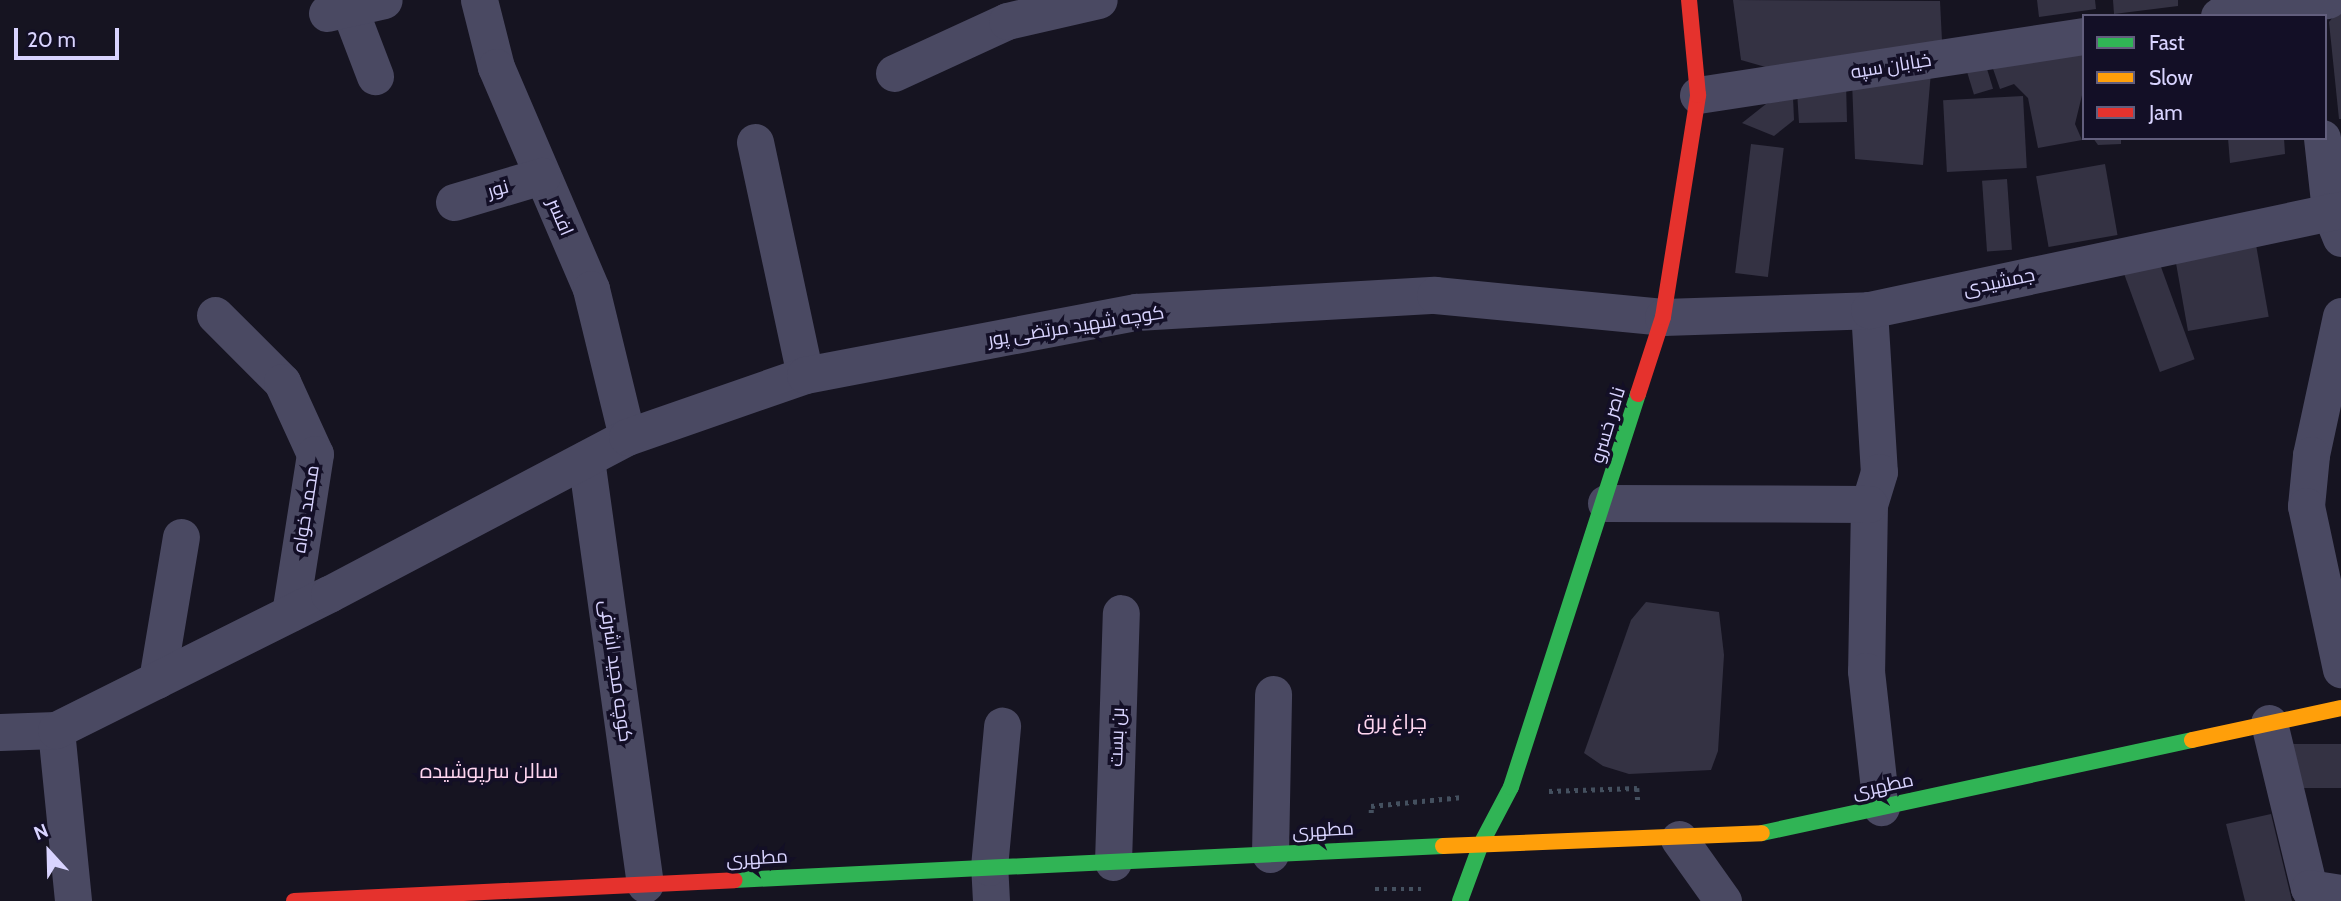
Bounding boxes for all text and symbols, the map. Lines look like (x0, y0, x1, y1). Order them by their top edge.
scale bar (18, 14, 122, 58)
legend (2082, 14, 2327, 140)
text: 20 m (27, 27, 76, 52)
text: Fast (2149, 30, 2185, 55)
street label: خیابان سپه (1849, 48, 1933, 84)
text: Slow (2149, 65, 2193, 90)
text: Jam (2149, 100, 2183, 125)
street label: نور (485, 175, 511, 203)
street label: افسر (542, 195, 578, 239)
street label: جمشیدی (1961, 263, 2037, 301)
street label: کوچه شهید مرتضی پور (986, 301, 1166, 351)
street label: ناصر خسرو (1586, 384, 1630, 466)
street label: محمد خواه (288, 463, 324, 555)
street label: کوچه مجید اشرفی (595, 599, 637, 743)
street label: بن بست (1105, 707, 1129, 767)
district label: چراغ برق (1357, 709, 1427, 735)
district label: سالن سرپوشیده (420, 758, 558, 784)
street label: مطهری (1850, 768, 1916, 804)
north arrow (14, 817, 84, 887)
street label: مطهری (1292, 817, 1354, 843)
text: N (30, 819, 51, 845)
street label: مطهری (726, 845, 788, 871)

